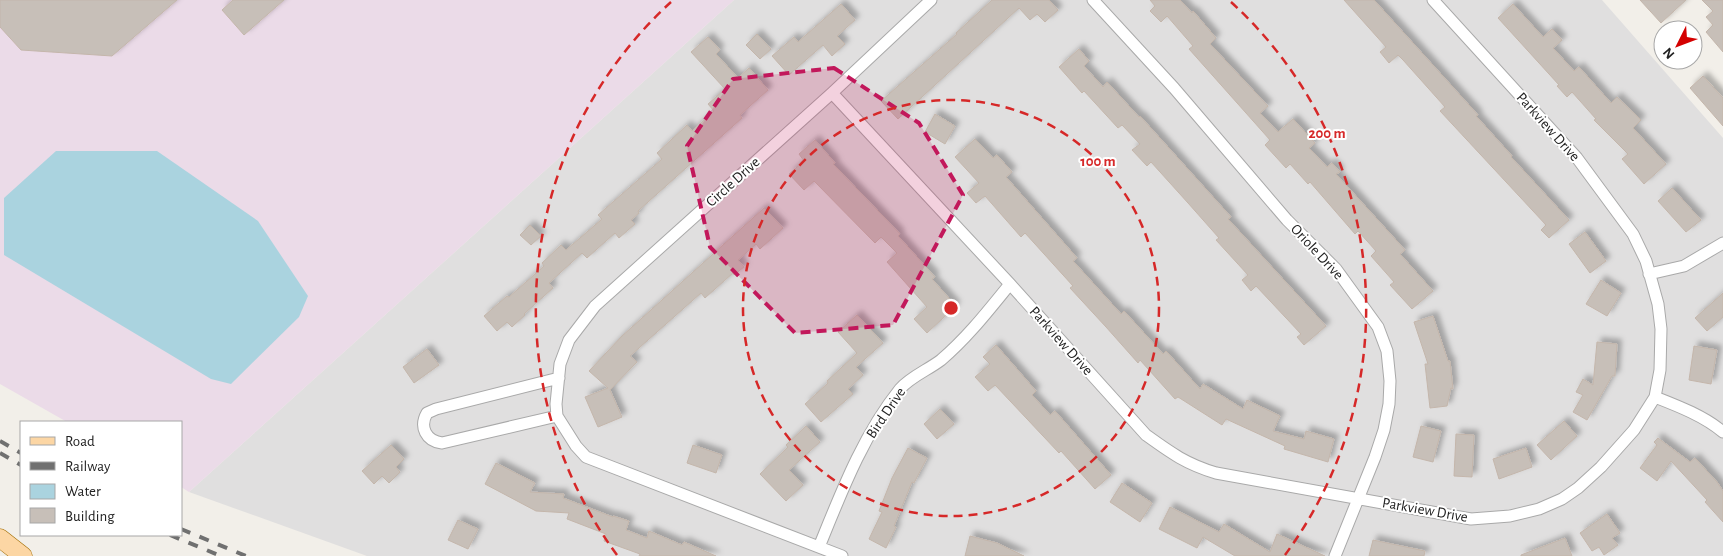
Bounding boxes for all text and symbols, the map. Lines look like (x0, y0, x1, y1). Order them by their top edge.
north arrow (1653, 20, 1703, 70)
text: N (1661, 45, 1678, 61)
street label: Parkview Drive (1513, 90, 1583, 164)
text: 200 m (1308, 126, 1346, 141)
street label: Circle Drive (703, 154, 763, 210)
text: 100 m (1080, 154, 1116, 169)
street label: Oriole Drive (1288, 221, 1346, 283)
centre of rings (942, 299, 960, 317)
street label: Parkview Drive (1026, 304, 1096, 378)
street label: Bird Drive (864, 385, 908, 441)
legend (20, 421, 182, 536)
text: Road (65, 434, 95, 449)
text: Railway (65, 459, 111, 474)
text: Water (65, 484, 101, 499)
street label: Parkview Drive (1381, 495, 1469, 525)
text: Building (65, 509, 115, 524)

